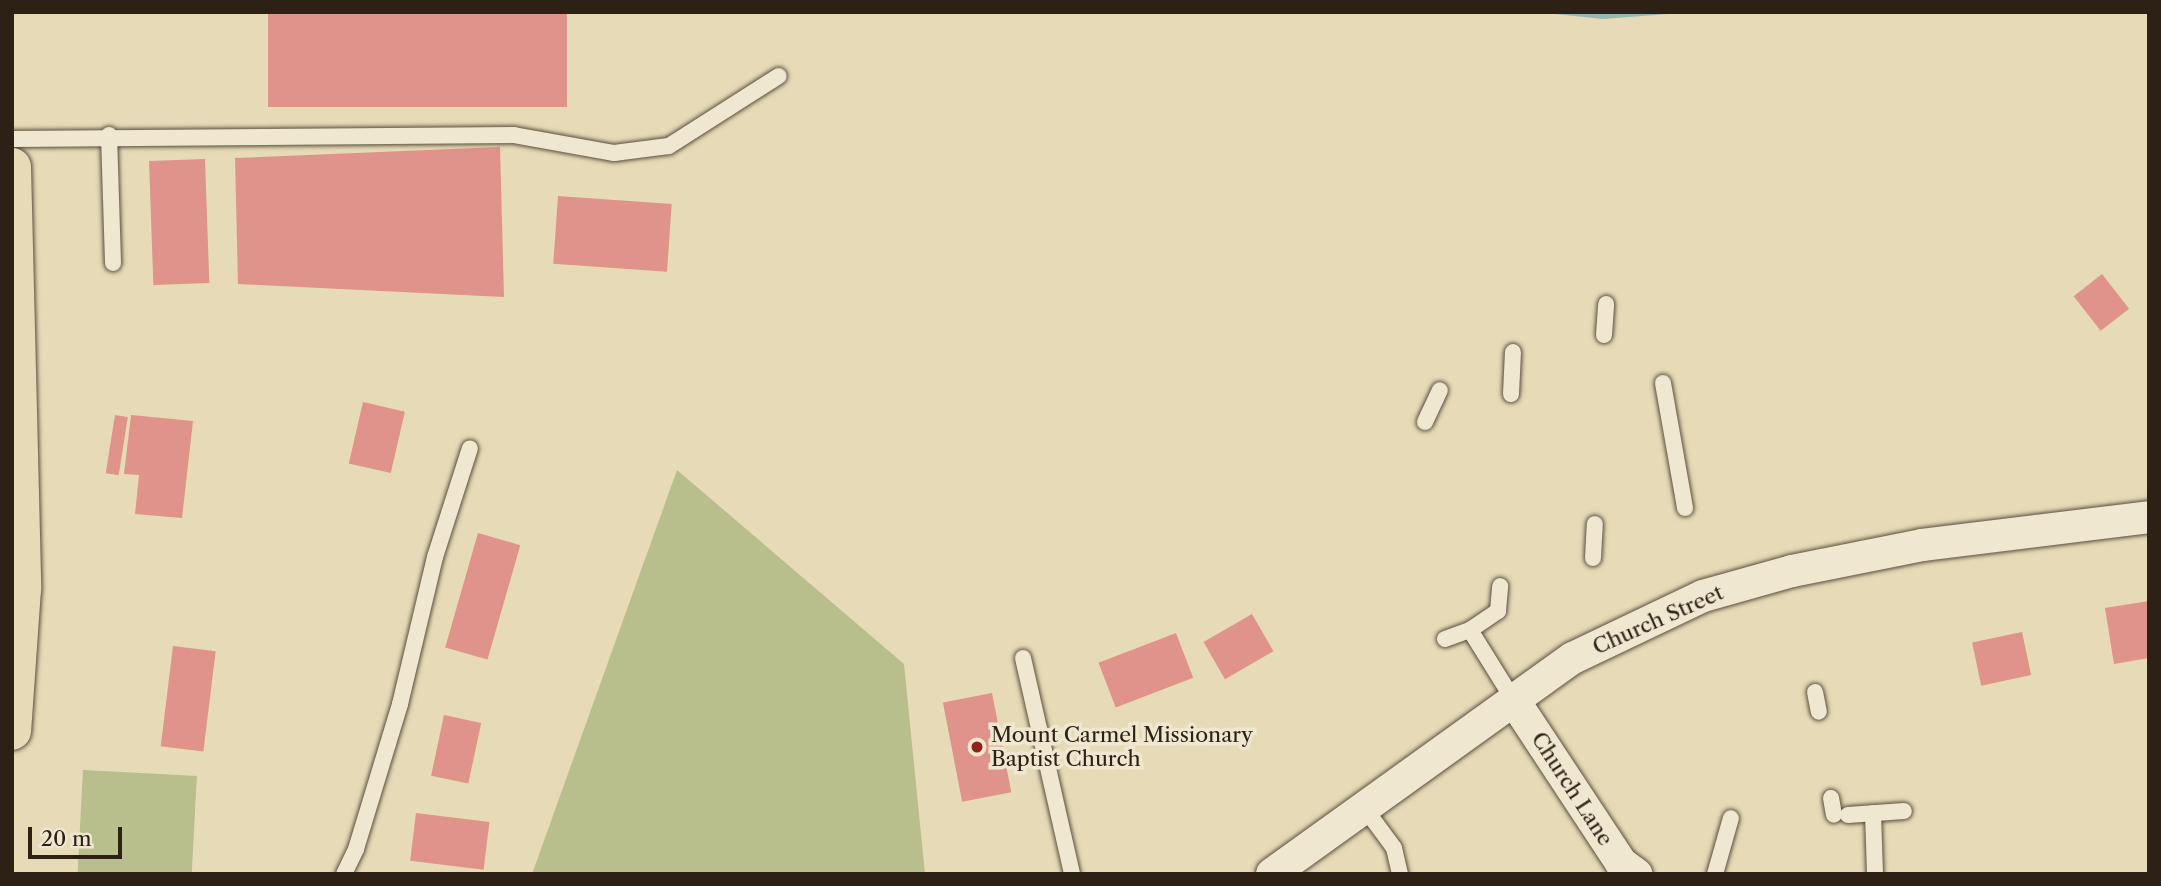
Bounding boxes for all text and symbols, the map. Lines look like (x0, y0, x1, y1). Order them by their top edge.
street label: Church Street (1589, 580, 1727, 660)
place label: Mount Carmel Missionary Baptist Church (991, 722, 1253, 772)
street label: Church Lane (1526, 727, 1618, 851)
marker: Mount Carmel Missionary Baptist Church (969, 739, 985, 755)
scale bar (32, 812, 126, 856)
text: 20 m (41, 826, 92, 851)

